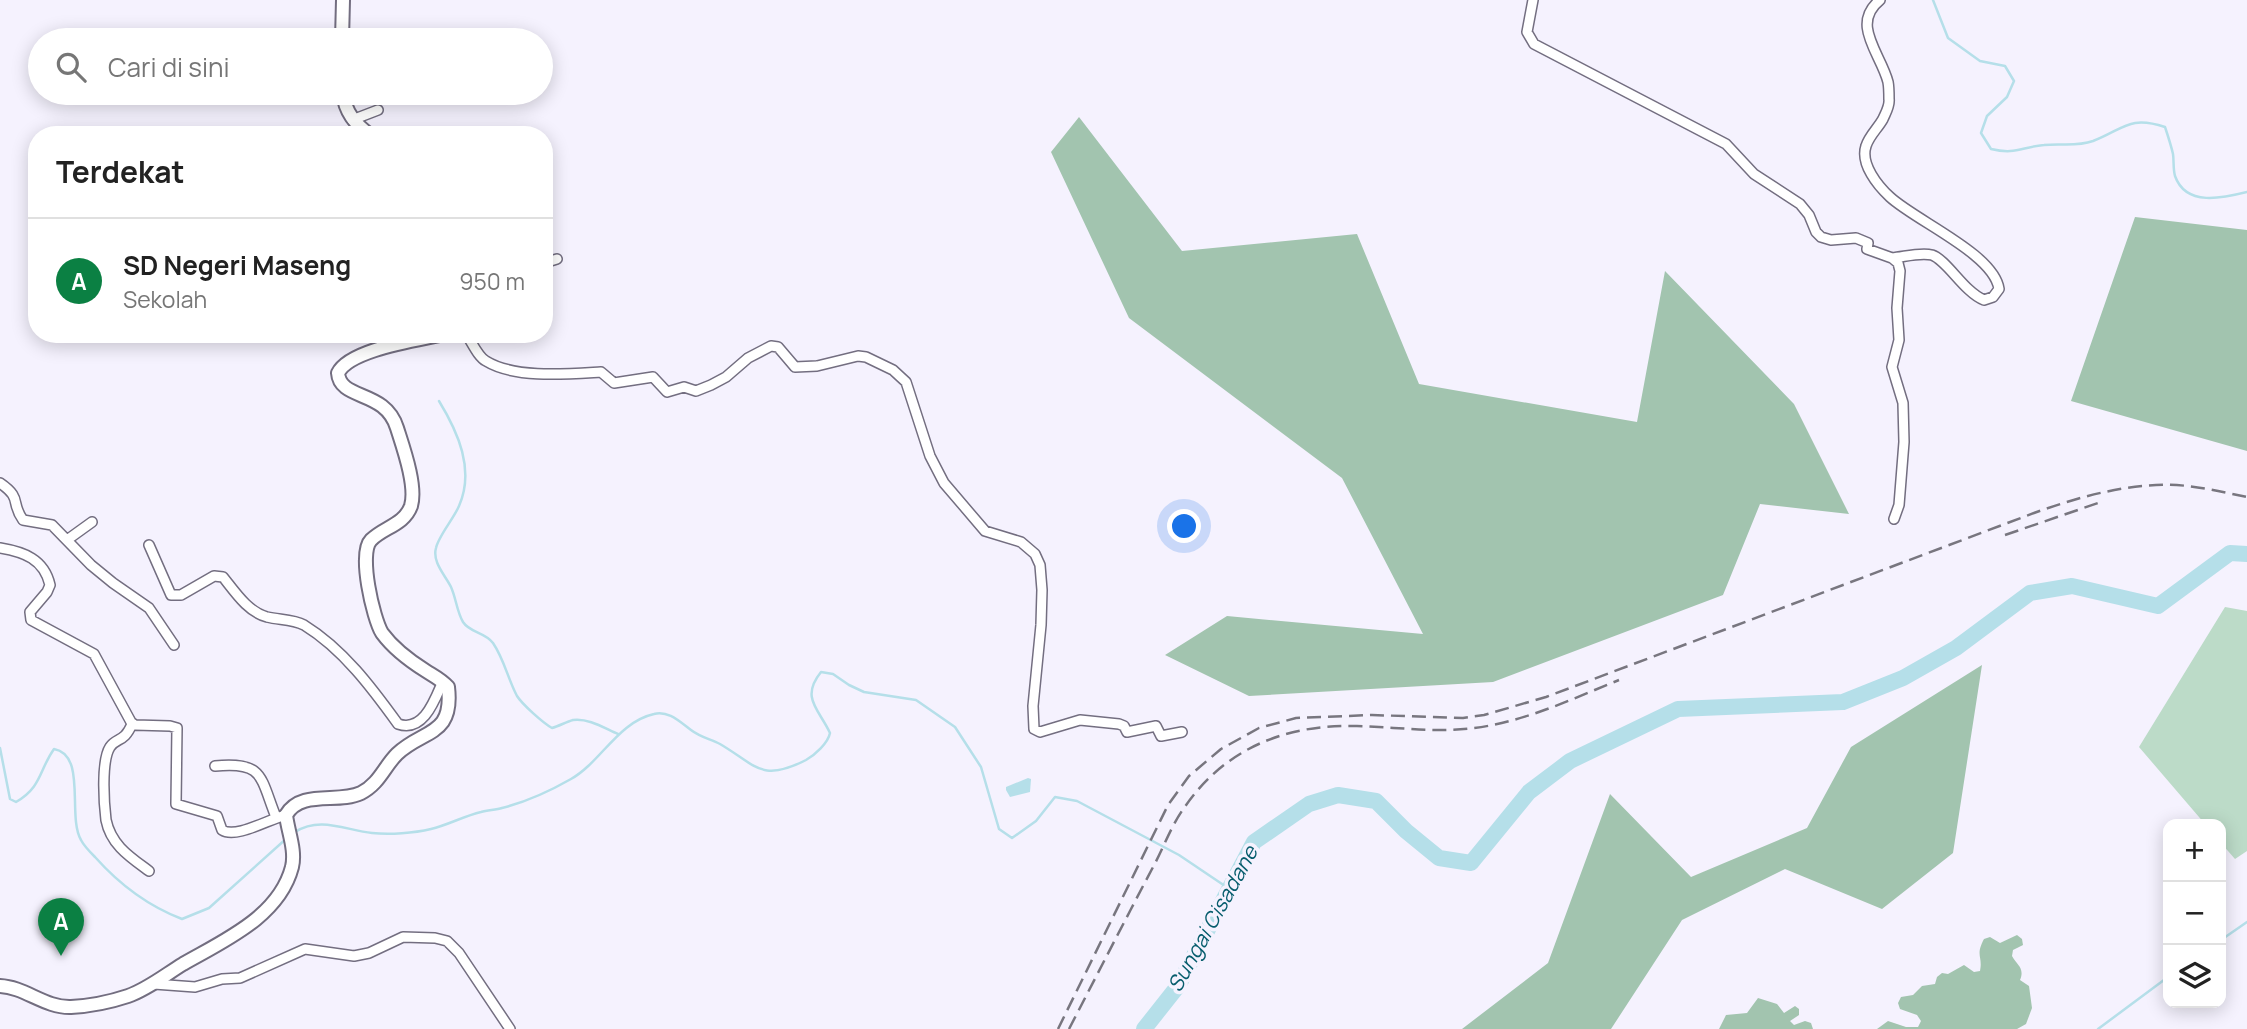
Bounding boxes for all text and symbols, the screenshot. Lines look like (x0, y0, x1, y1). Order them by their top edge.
search box (28, 28, 553, 105)
icon: search (52, 48, 90, 86)
text: Cari di sini (108, 49, 230, 85)
text: Terdekat (56, 151, 185, 192)
text: SD Negeri Maseng (123, 247, 351, 283)
text: A (71, 265, 87, 297)
text: 950 m (459, 265, 525, 297)
text: Sekolah (123, 283, 207, 315)
your location (1167, 509, 1201, 543)
map controls (2163, 819, 2226, 1008)
button: + (2163, 819, 2226, 882)
water label: Sungai Cisadane (1160, 839, 1265, 996)
button: − (2163, 882, 2226, 945)
pin: A (38, 898, 84, 956)
button: layers (2163, 945, 2226, 1008)

